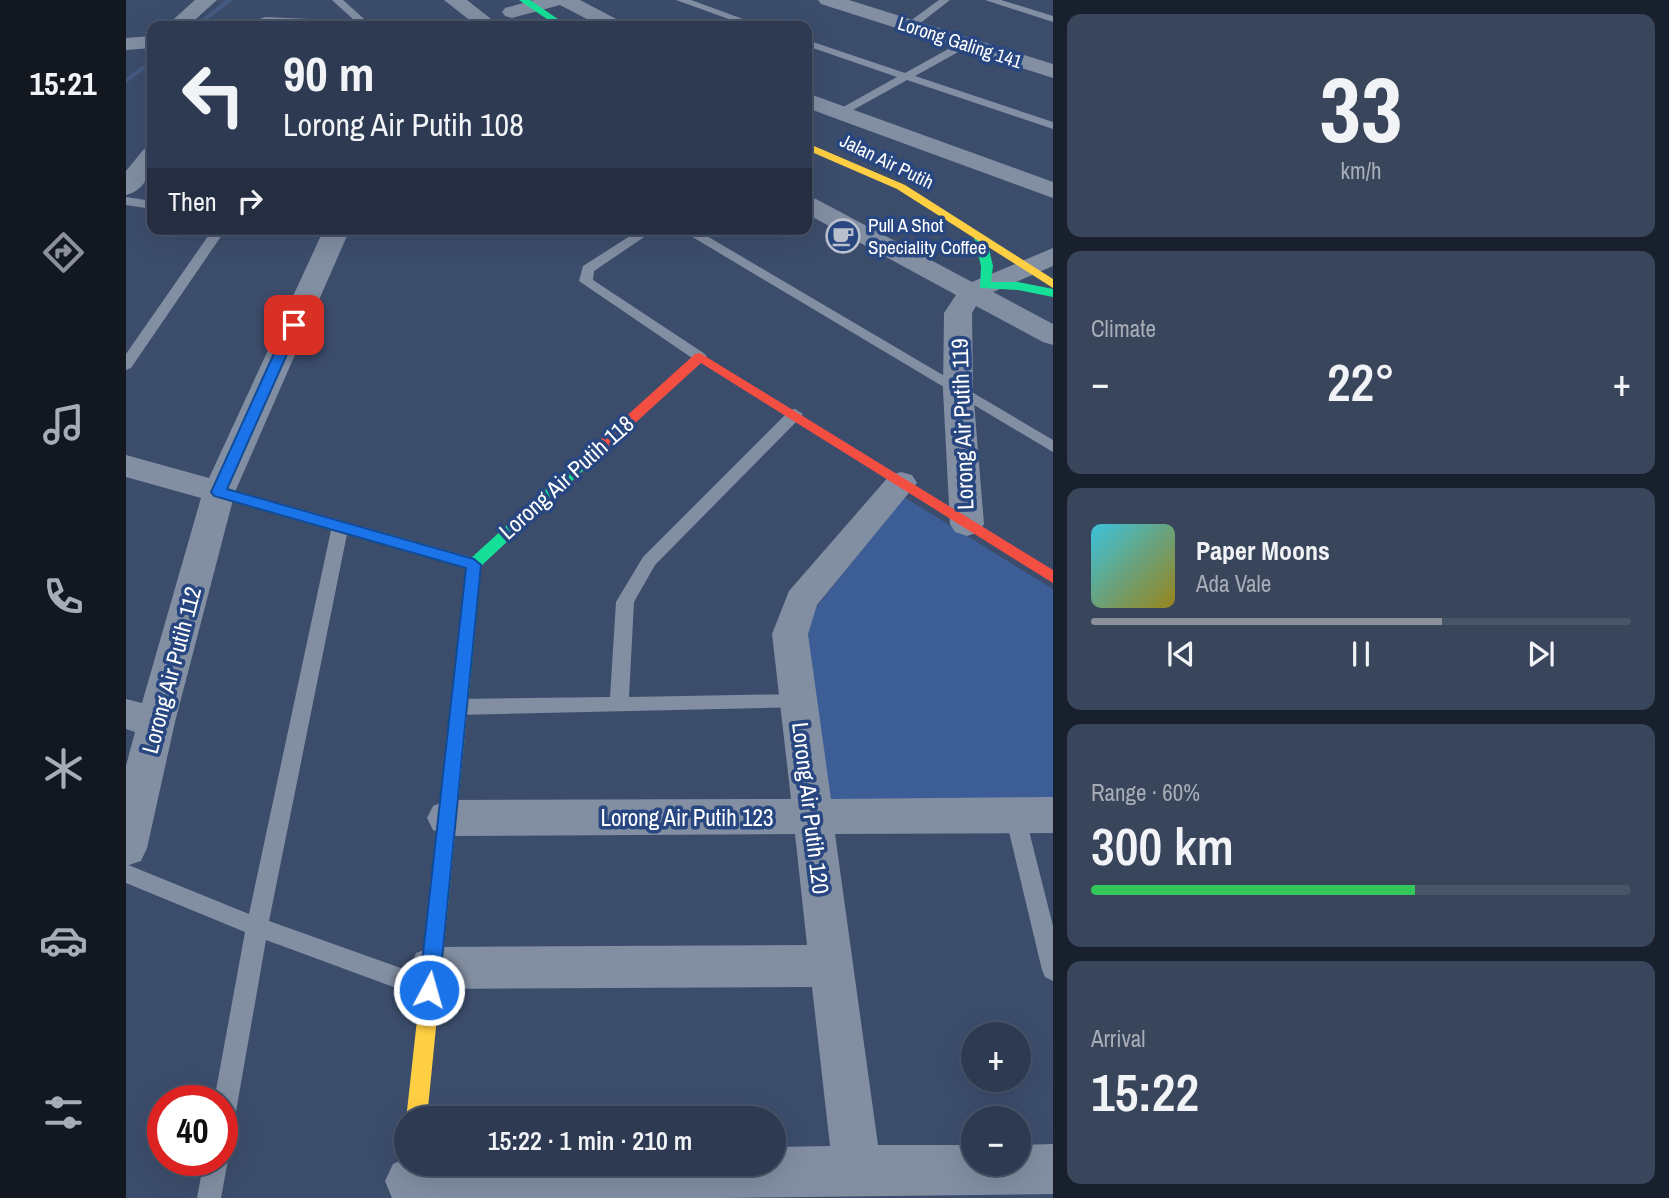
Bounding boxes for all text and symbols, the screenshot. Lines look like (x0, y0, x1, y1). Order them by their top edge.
street label: Lorong Galing 141 (895, 10, 1026, 74)
text: 90 m (283, 40, 375, 106)
text: 33 (1320, 48, 1403, 170)
icon: left (168, 49, 259, 140)
text: 15:21 (29, 62, 97, 105)
text: Lorong Air Putih 108 (283, 103, 524, 146)
street label: Jalan Air Putih (836, 127, 938, 195)
text: km/h (1341, 155, 1381, 186)
icon: right (231, 182, 269, 220)
text: Then (168, 184, 217, 219)
place label: Pull A Shot Speciality Coffee (868, 212, 986, 260)
cafe icon: Pull A Shot Speciality Coffee (824, 217, 862, 255)
icon: directions (39, 228, 88, 277)
pin (264, 295, 324, 355)
icon: arrive (275, 306, 313, 344)
text: Climate (1091, 313, 1156, 344)
street label: Lorong Air Putih 119 (944, 338, 980, 510)
text: 22° (1327, 347, 1395, 417)
text: − (1091, 357, 1109, 408)
text: + (1613, 357, 1631, 408)
icon: music (39, 400, 88, 449)
street label: Lorong Air Putih 118 (492, 408, 640, 546)
text: Paper Moons (1196, 533, 1330, 568)
text: Ada Vale (1196, 568, 1271, 599)
icon: phone (39, 572, 88, 621)
street label: Lorong Air Putih 112 (134, 583, 208, 757)
icon: previous (1162, 635, 1200, 673)
icon: pause (1342, 635, 1380, 673)
icon: next (1522, 635, 1560, 673)
street label: Lorong Air Putih 120 (785, 720, 837, 896)
icon: climate (39, 744, 88, 793)
text: Range · 60% (1091, 777, 1200, 808)
street label: Lorong Air Putih 123 (600, 802, 774, 833)
text: 300 km (1091, 811, 1234, 881)
icon: car (39, 916, 88, 965)
position arrow (392, 953, 466, 1027)
map controls (961, 1022, 1031, 1176)
button: + (961, 1022, 1031, 1092)
text: Arrival (1091, 1023, 1146, 1054)
text: 15:22 (1091, 1057, 1199, 1127)
speed limit sign: 40 (147, 1085, 238, 1176)
icon: filters (39, 1088, 88, 1137)
button: − (961, 1106, 1031, 1176)
text: 15:22 · 1 min · 210 m (488, 1123, 692, 1158)

